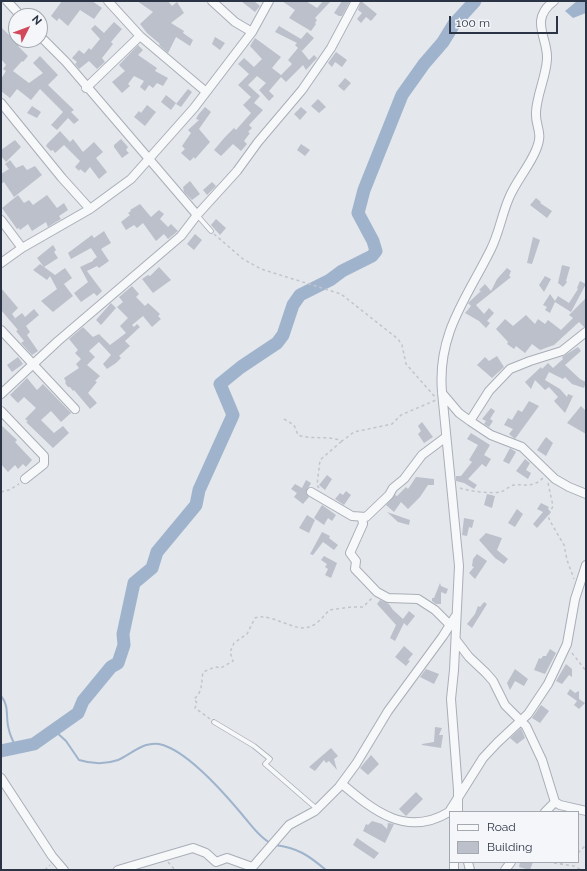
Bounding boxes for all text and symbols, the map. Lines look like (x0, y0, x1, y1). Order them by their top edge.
north arrow (8, 8, 48, 48)
scale bar (451, 8, 560, 34)
text: N (29, 13, 44, 28)
text: 100 m (456, 16, 490, 30)
legend (449, 811, 579, 863)
text: Road (487, 820, 516, 834)
text: Building (487, 840, 533, 854)

